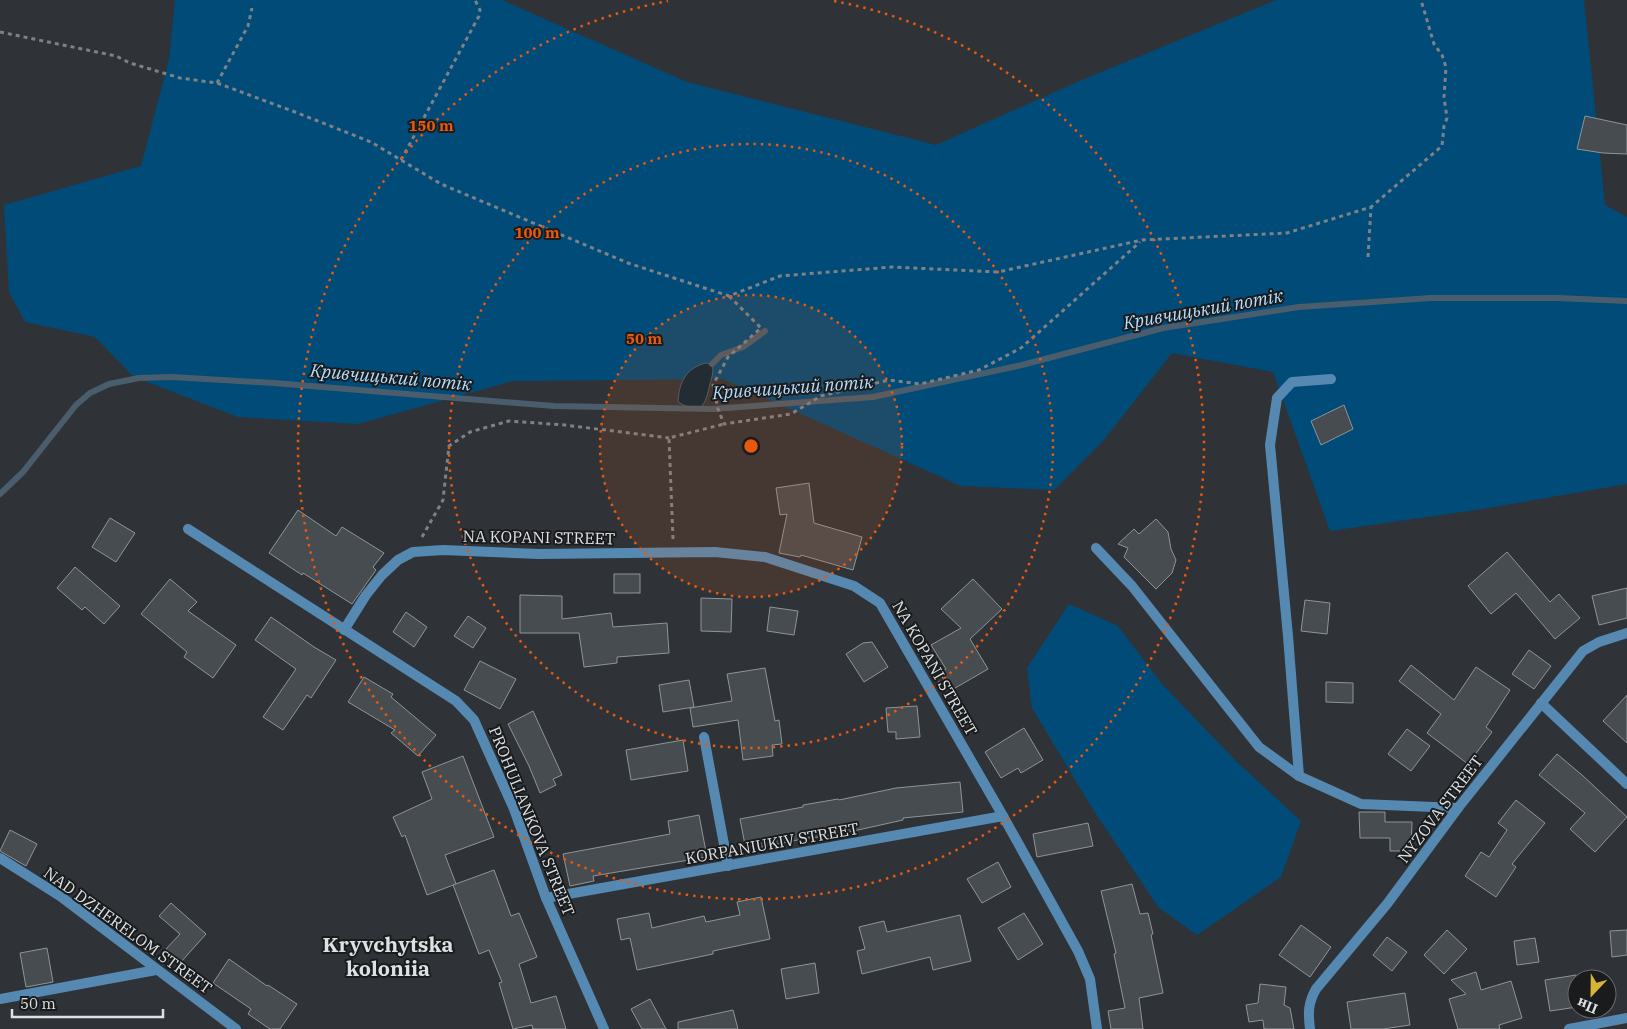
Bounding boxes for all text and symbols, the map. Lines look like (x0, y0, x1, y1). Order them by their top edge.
text: 150 m (408, 116, 454, 135)
text: 100 m (514, 223, 560, 242)
water label: Кривчицький потік (1120, 284, 1285, 335)
text: 50 m (626, 329, 662, 348)
water label: Кривчицький потік (308, 358, 473, 396)
water label: Кривчицький потік (710, 370, 875, 404)
centre of rings (742, 437, 760, 455)
street label: NA KOPANI STREET (463, 526, 615, 548)
street label: NA KOPANI STREET (888, 597, 982, 739)
street label: PROHULIANKOVA STREET (485, 723, 579, 919)
street label: NYZOVA STREET (1393, 751, 1487, 867)
street label: KORPANIUKIV STREET (684, 818, 860, 868)
street label: NAD DZHERELOM STREET (40, 862, 216, 998)
district label: Kryvchytska koloniia (323, 930, 453, 982)
north arrow (1567, 969, 1617, 1019)
scale bar (12, 986, 164, 1018)
text: 50 m (20, 994, 56, 1013)
text: Пн (1574, 994, 1600, 1018)

